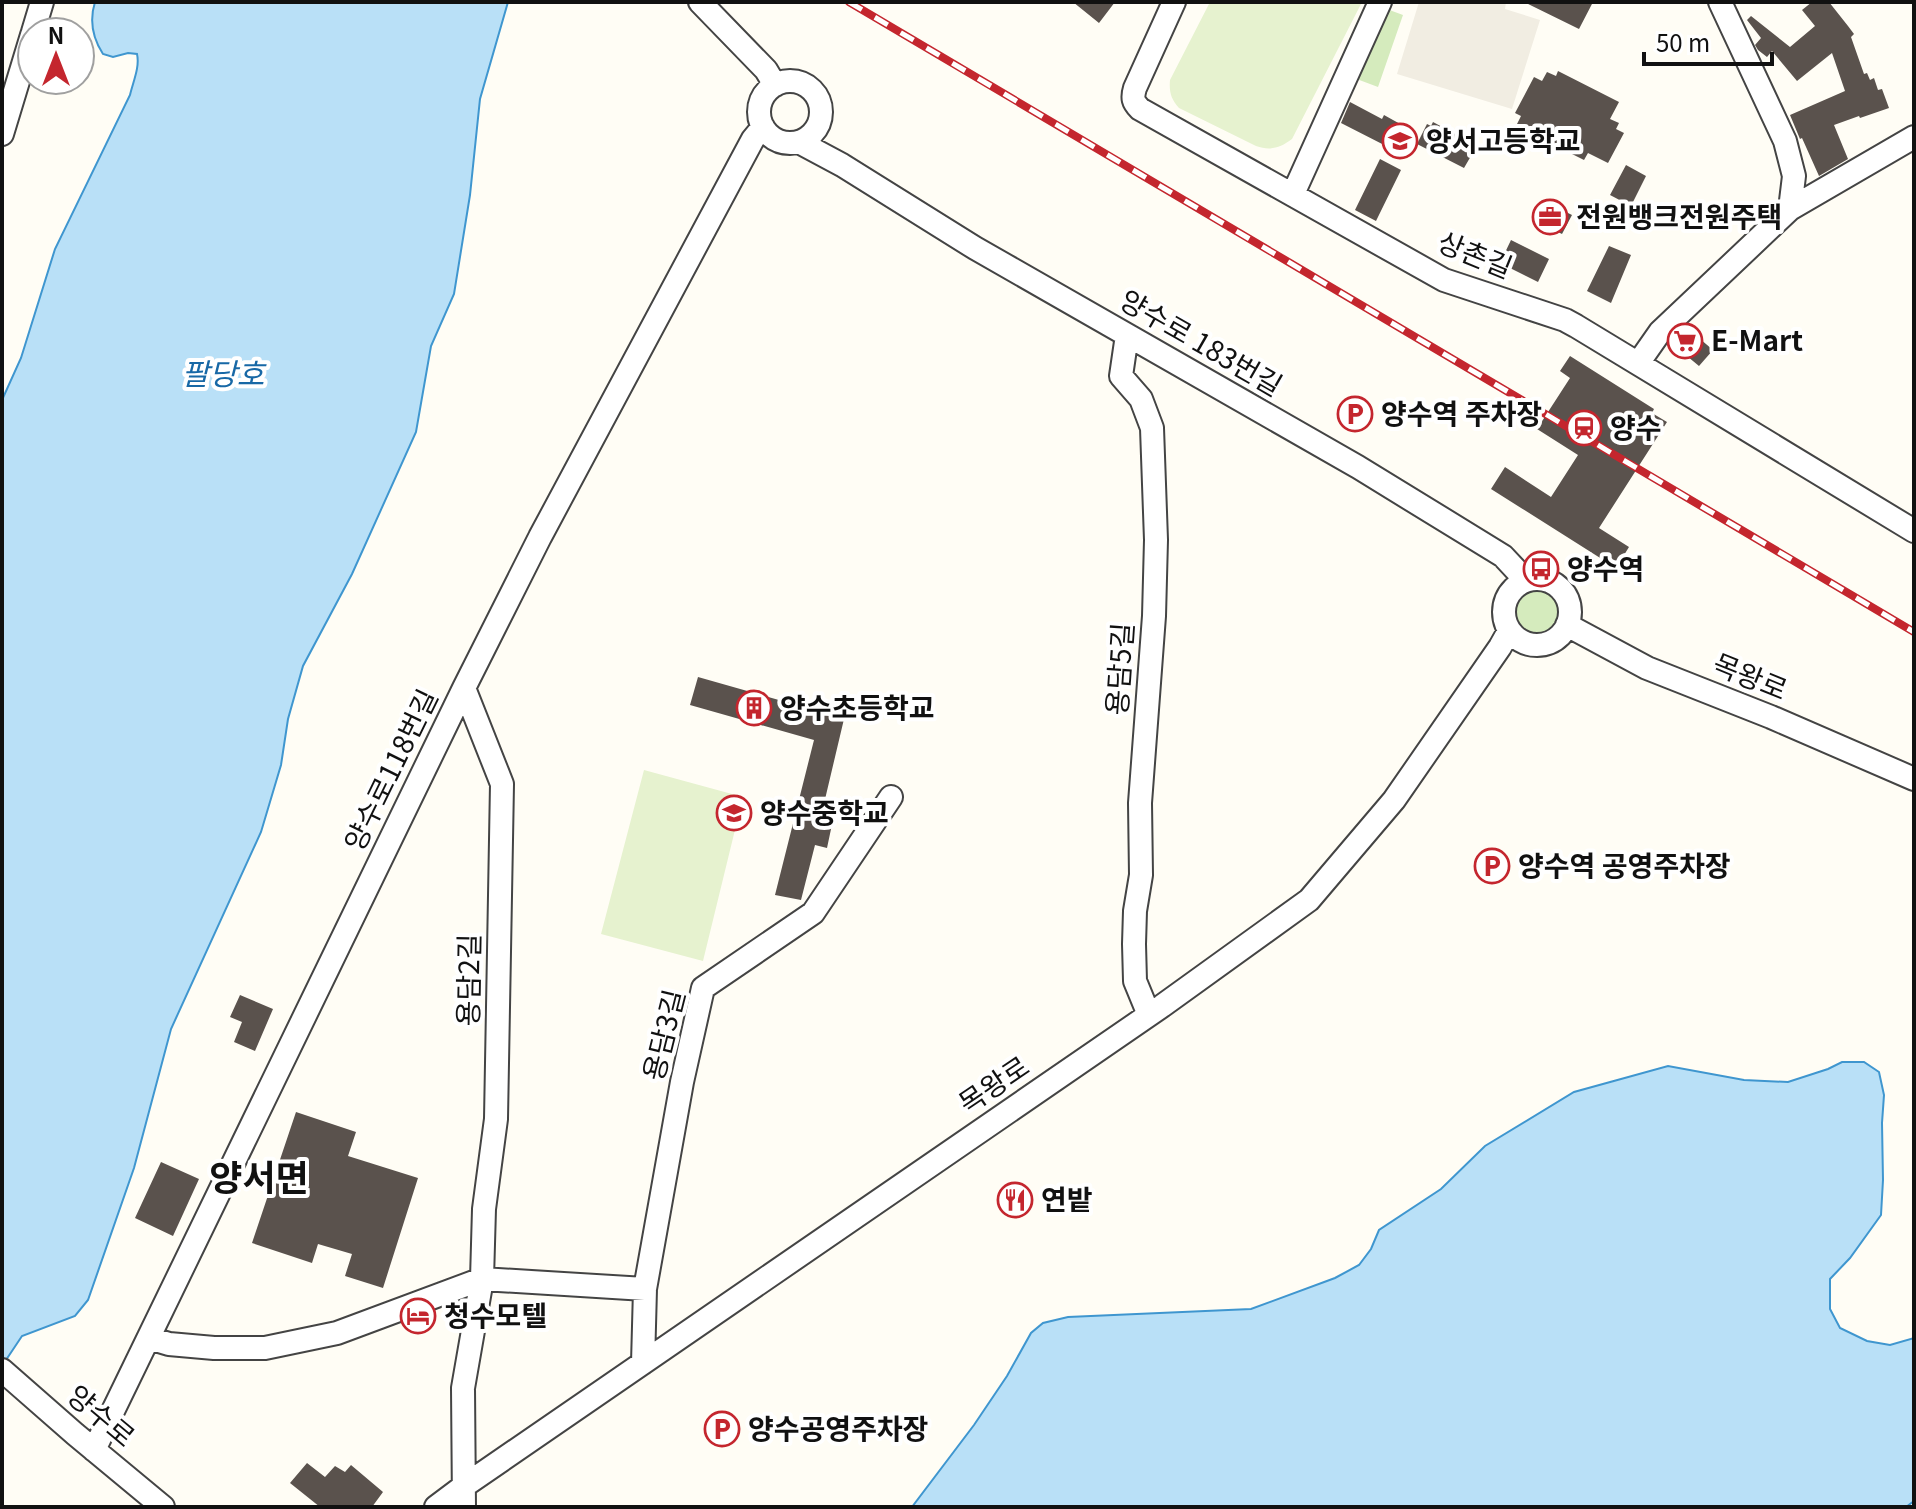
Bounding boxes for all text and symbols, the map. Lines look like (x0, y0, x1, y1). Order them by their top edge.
north arrow (16, 16, 96, 96)
scale bar (1644, 16, 1772, 66)
text: N (48, 18, 64, 50)
text: 50 m (1656, 24, 1710, 59)
place label: 양서고등학교 (1426, 119, 1581, 159)
school or university icon: 양서고등학교 (1381, 122, 1419, 160)
place label: 전원뱅크전원주택 (1576, 195, 1782, 235)
office icon: 전원뱅크전원주택 (1531, 198, 1569, 236)
street label: 상촌길 (1432, 220, 1519, 286)
street label: 양수로 183번길 (1113, 279, 1291, 404)
place label: E-Mart (1711, 319, 1803, 359)
supermarket icon: E-Mart (1666, 322, 1704, 360)
water label: 팔당호 (182, 350, 267, 394)
place label: 양수역 주차장 (1381, 392, 1542, 432)
parking icon: 양수역 주차장 (1336, 395, 1374, 433)
place label: 양수 (1610, 406, 1662, 446)
station icon: 양수 (1565, 409, 1603, 447)
place label: 양수역 (1567, 547, 1644, 587)
bus stop icon: 양수역 (1522, 550, 1560, 588)
street label: 용담5길 (1095, 621, 1141, 717)
street label: 목왕로 (1707, 642, 1794, 708)
street label: 양수로118번길 (333, 682, 446, 857)
place label: 양수초등학교 (780, 686, 935, 726)
building icon: 양수초등학교 (735, 689, 773, 727)
place label: 양수중학교 (760, 791, 889, 831)
school or university icon: 양수중학교 (715, 794, 753, 832)
place label: 양수역 공영주차장 (1518, 844, 1730, 884)
parking icon: 양수역 공영주차장 (1473, 847, 1511, 885)
street label: 용담2길 (446, 933, 488, 1027)
street label: 용담3길 (631, 985, 693, 1084)
street label: 목왕로 (950, 1045, 1036, 1122)
district label: 양서면 (209, 1149, 309, 1201)
place label: 연밭 (1041, 1178, 1093, 1218)
restaurant icon: 연밭 (996, 1181, 1034, 1219)
place label: 청수모텔 (444, 1294, 547, 1334)
hotel icon: 청수모텔 (399, 1297, 437, 1335)
street label: 양수로 (60, 1374, 145, 1455)
place label: 양수공영주차장 (748, 1407, 928, 1447)
parking icon: 양수공영주차장 (703, 1410, 741, 1448)

